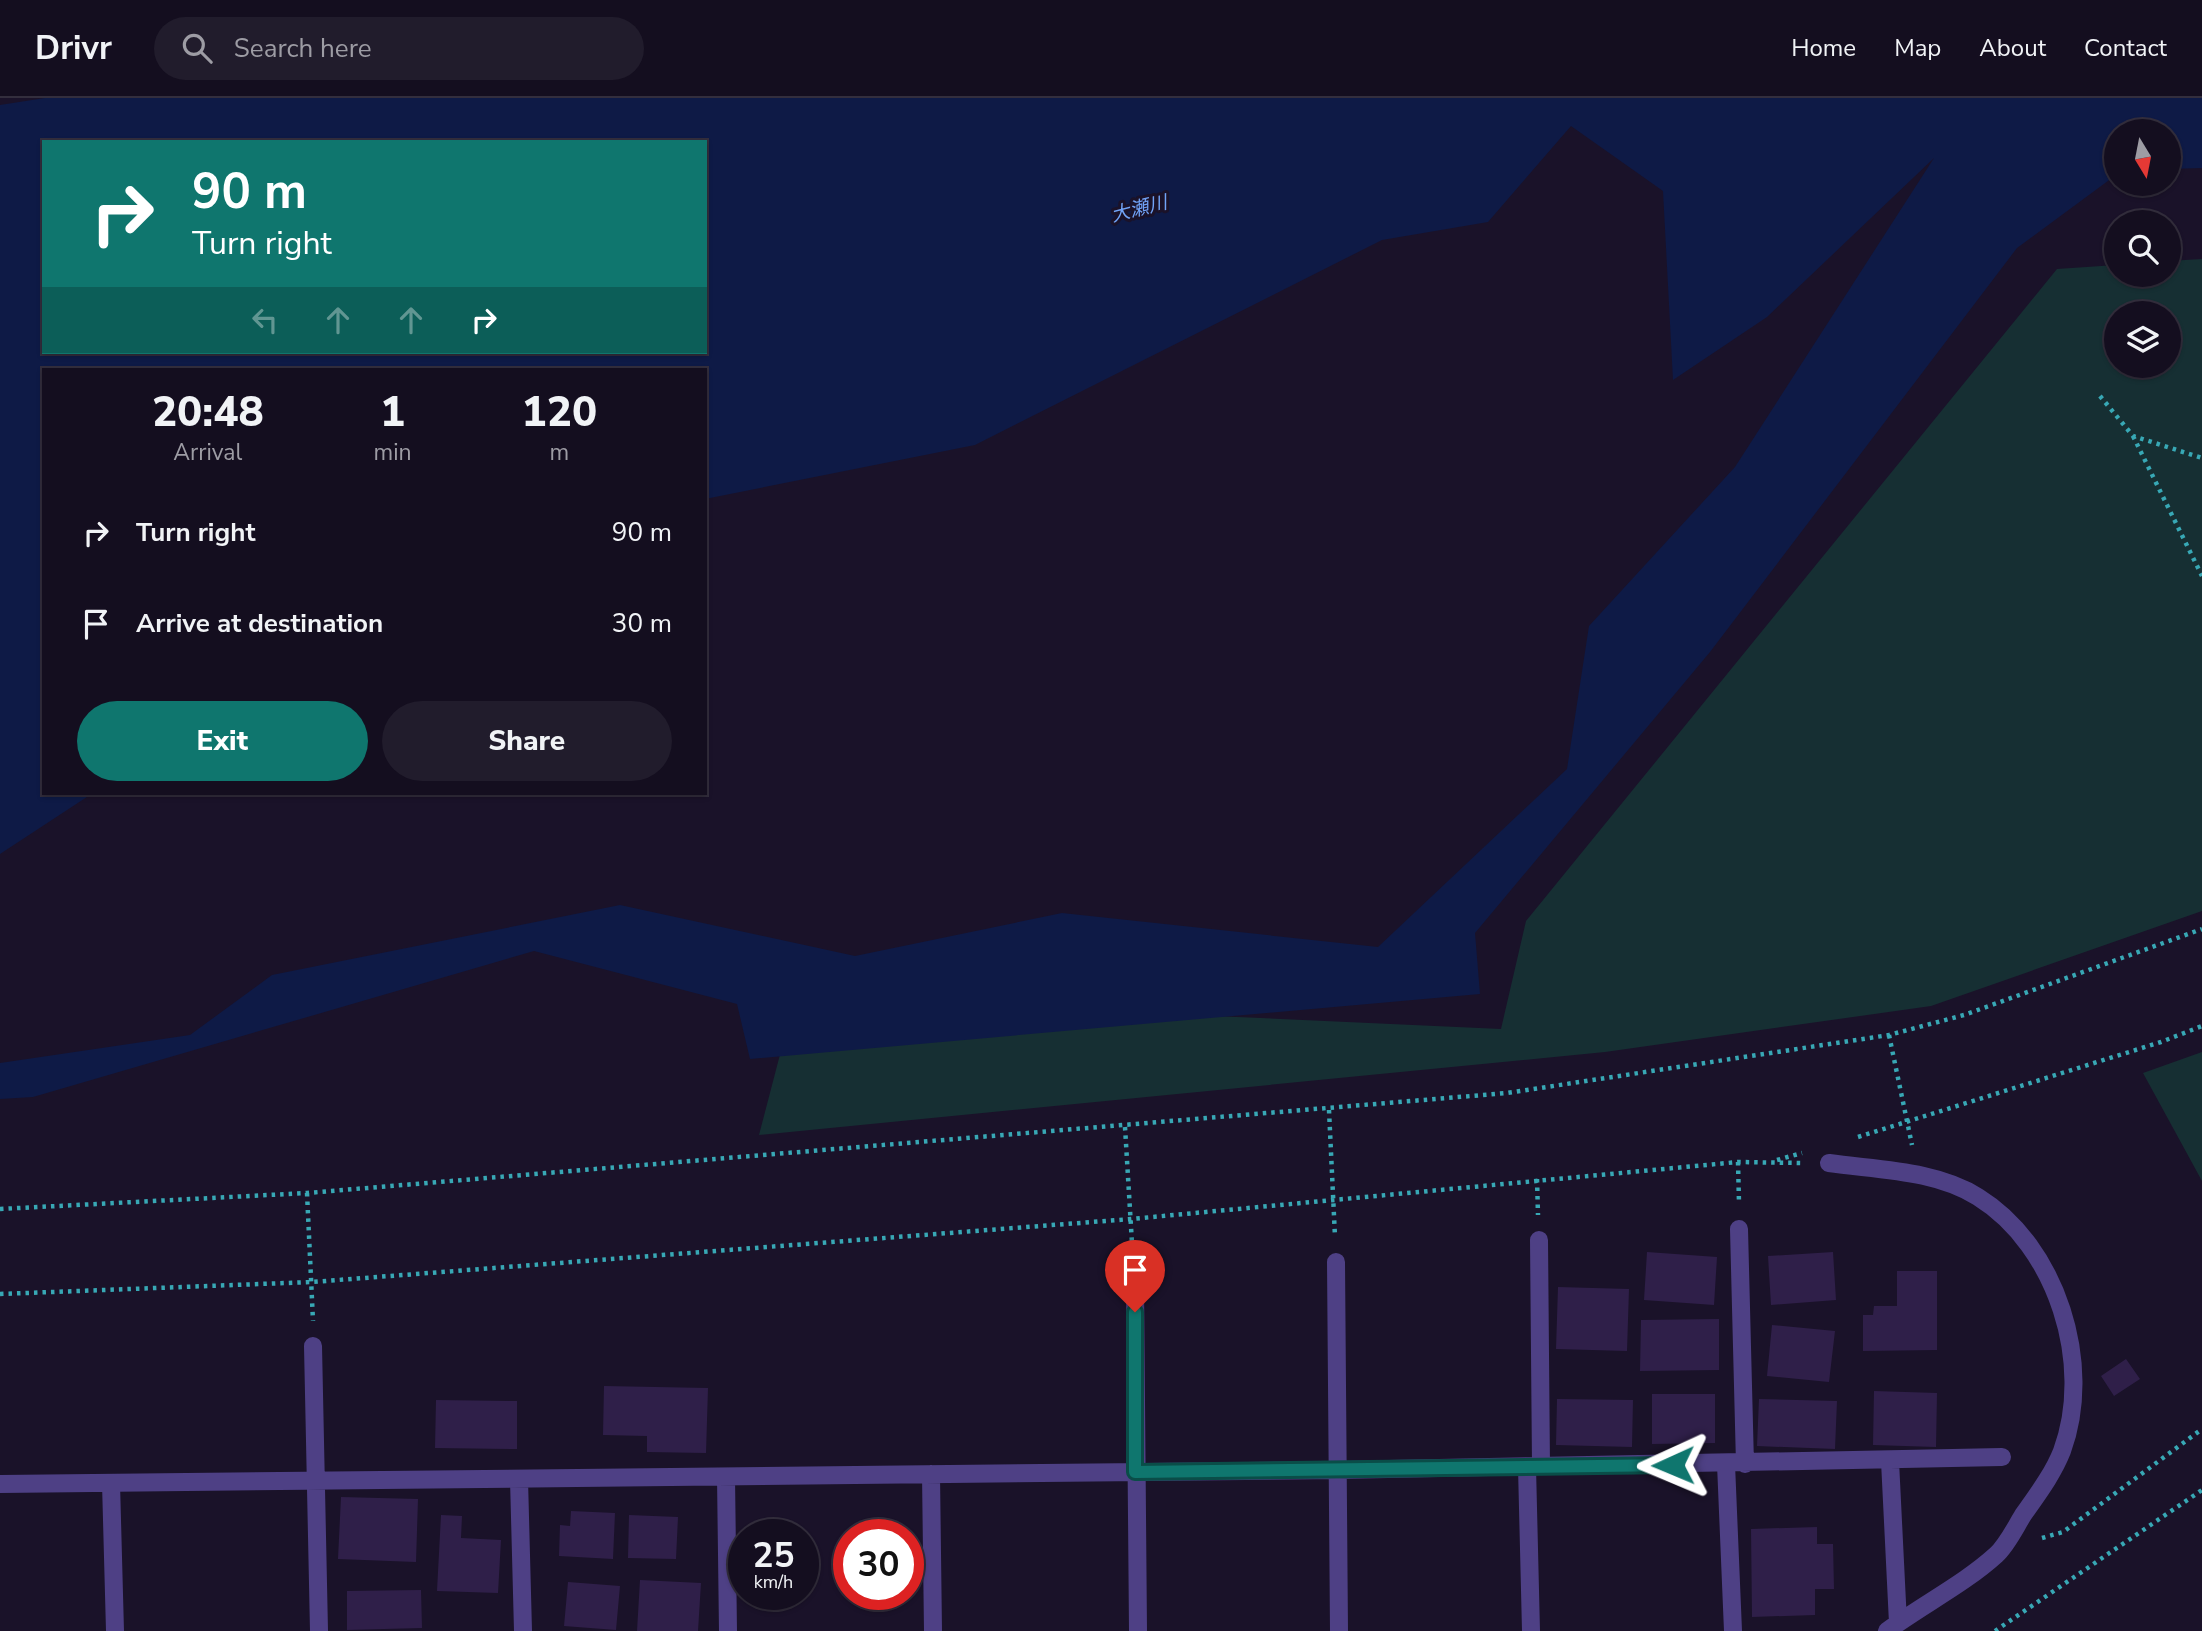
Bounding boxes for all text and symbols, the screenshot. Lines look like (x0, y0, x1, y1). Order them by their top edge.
search box (154, 17, 644, 80)
text: Drivr (35, 26, 112, 71)
icon: search (178, 29, 216, 67)
text: Search here (234, 31, 372, 66)
text: Home (1791, 32, 1856, 64)
text: Map (1894, 32, 1941, 64)
text: About (1979, 32, 2046, 64)
text: Contact (2084, 32, 2167, 64)
north arrow (2104, 119, 2180, 196)
map controls (2104, 119, 2181, 378)
text: 90 m (192, 158, 307, 225)
icon: right (77, 168, 168, 259)
water label: 大瀬川 (1108, 189, 1172, 229)
button: search (2104, 210, 2181, 287)
text: Turn right (192, 222, 332, 265)
icon: left (246, 301, 284, 339)
icon: ahead (319, 301, 357, 339)
icon: ahead (392, 301, 430, 339)
icon: right (465, 301, 503, 339)
button: layers (2104, 301, 2181, 378)
text: 20:48 (152, 384, 264, 441)
text: 1 (380, 384, 405, 441)
text: 120 (522, 384, 597, 441)
text: Arrival (173, 437, 242, 468)
text: min (374, 437, 412, 468)
text: m (549, 437, 569, 468)
icon: right (77, 514, 115, 552)
text: Turn right (136, 515, 255, 550)
text: 90 m (612, 515, 672, 550)
icon: arrive (77, 605, 115, 643)
text: Arrive at destination (136, 606, 383, 641)
text: 30 m (612, 606, 672, 641)
button: Exit (77, 701, 368, 781)
button: Share (382, 701, 672, 781)
pin (1105, 1240, 1165, 1312)
icon: arrive (1116, 1251, 1154, 1289)
position arrow (1636, 1428, 1710, 1502)
speed limit sign: 30 (833, 1519, 924, 1610)
text: 25 (752, 1532, 795, 1579)
text: km/h (754, 1570, 793, 1594)

